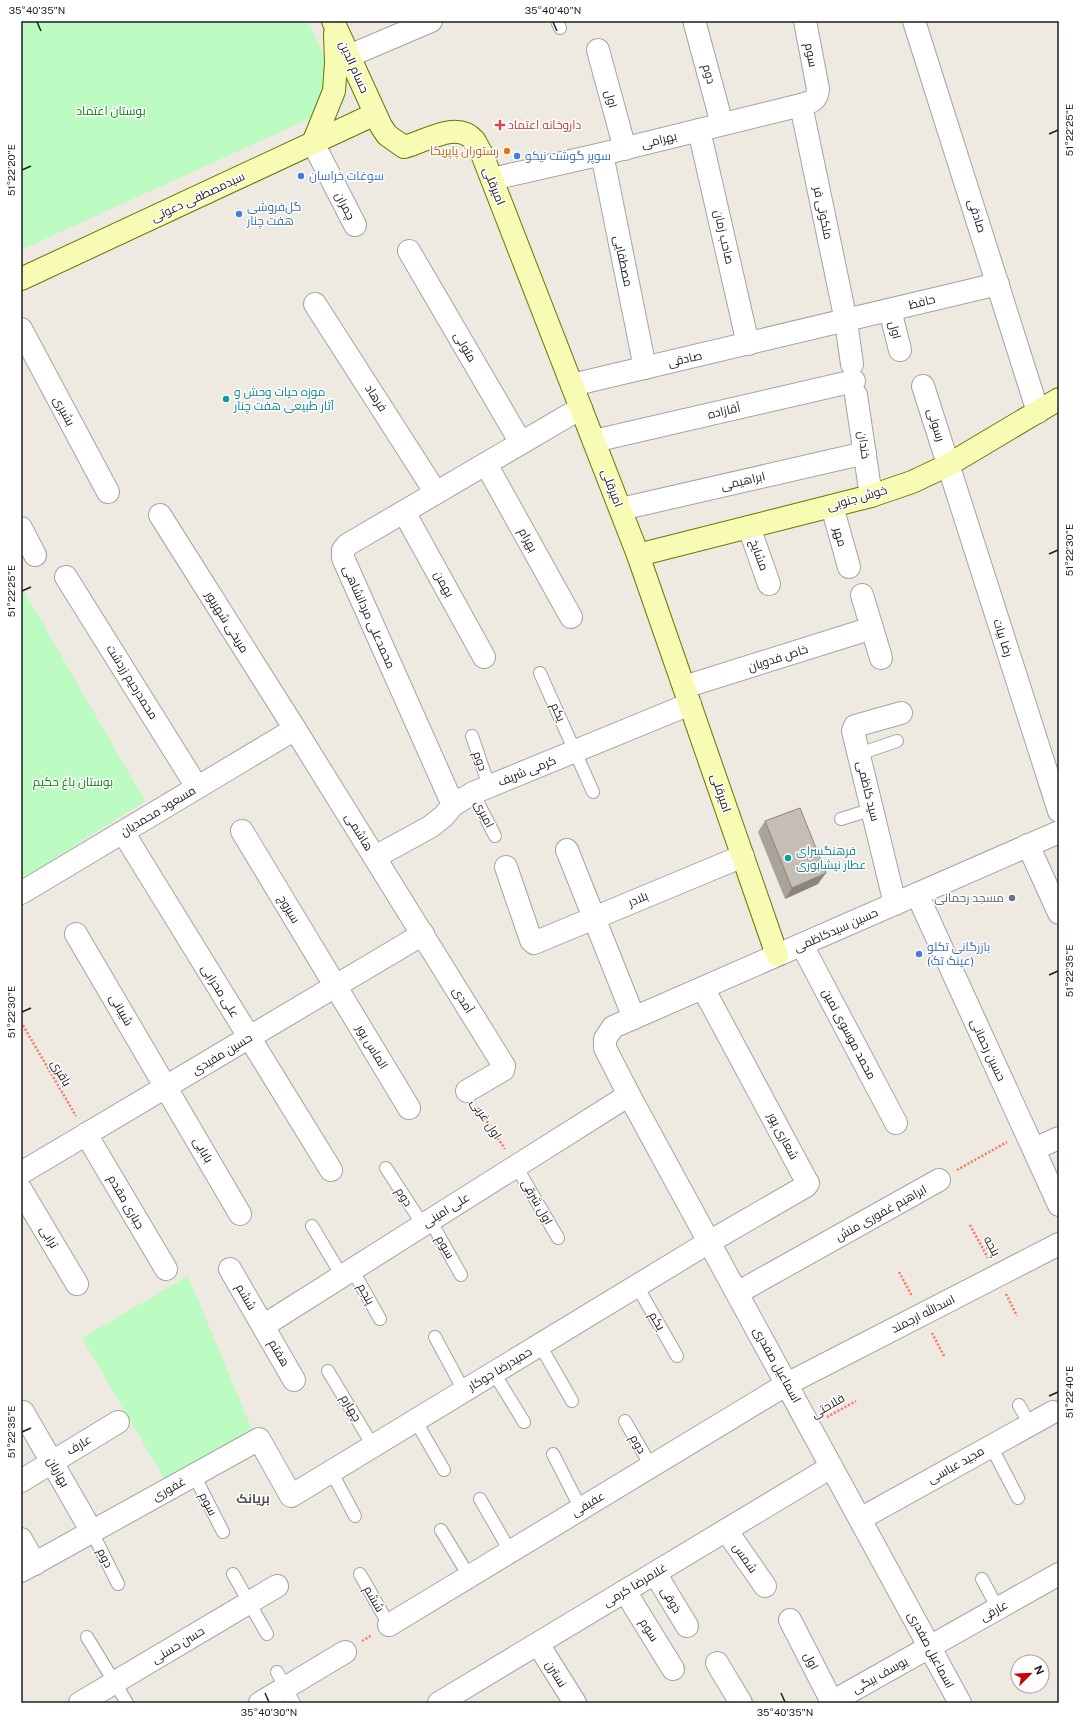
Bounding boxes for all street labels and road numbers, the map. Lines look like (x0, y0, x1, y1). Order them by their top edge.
street label: حسام الدین (335, 39, 372, 96)
street label: سوم (801, 42, 820, 69)
street label: دوم (699, 63, 718, 86)
street label: اول (602, 89, 620, 109)
street label: بهرامی (640, 129, 678, 151)
street label: امیرقلی (480, 165, 508, 207)
street label: سیدمصطفی دعوتی (149, 169, 247, 225)
street label: ملکوتی فر (810, 184, 835, 241)
street label: چمران (330, 190, 358, 223)
street label: صادقی (965, 197, 989, 235)
street label: صاحب زمان (711, 209, 737, 265)
street label: مصطفایی (611, 234, 635, 288)
street label: حافظ (907, 292, 937, 312)
street label: اول (886, 320, 904, 340)
street label: متولی (451, 330, 479, 364)
street label: صادقی (667, 348, 703, 370)
street label: فرهاد (362, 382, 390, 414)
street label: بشیری (50, 394, 78, 428)
street label: آقازاده (706, 400, 743, 422)
street label: رسولی (924, 407, 948, 443)
street label: خندان (855, 430, 873, 460)
street label: امیرقلی (598, 467, 626, 509)
street label: ابراهیمی (719, 469, 767, 493)
street label: خوش جنوبی (825, 483, 889, 513)
street label: بهرام (515, 525, 540, 555)
street label: مهر (830, 525, 849, 548)
street label: مشایخ (746, 537, 771, 573)
street label: محمدعلی مردانشاهی (340, 563, 398, 671)
street label: بهمن (431, 569, 457, 599)
street label: مریخی شهریور (202, 588, 251, 655)
street label: رضا بیات (990, 617, 1016, 659)
street label: محمدرحیم زردشت (103, 642, 161, 722)
street label: خاص فدویان (746, 642, 810, 674)
street label: یکم (547, 700, 569, 725)
street label: دوم (469, 749, 490, 773)
street label: کرمی شریف (496, 753, 558, 789)
street label: سید کاظمی (854, 759, 882, 823)
street label: امیرقلی (708, 772, 734, 814)
street label: مسعود محمدیان (118, 783, 198, 839)
street label: امیری (471, 798, 497, 830)
street label: هاشمی (342, 811, 376, 853)
street label: بلادر (625, 889, 650, 910)
street label: سیروج (274, 892, 303, 926)
street label: حسین سیدکاظمی (792, 905, 880, 955)
street label: علی محرابی (198, 962, 242, 1020)
street label: آمدی (450, 984, 477, 1016)
street label: محمد موسوی نمین (819, 986, 879, 1082)
street label: شیبانی (106, 992, 136, 1028)
street label: حسین رحمانی (967, 1017, 1009, 1083)
street label: الماس پور (351, 1022, 391, 1073)
street label: حسین مفیدی (189, 1031, 255, 1077)
street label: باقری (48, 1057, 74, 1089)
street label: اول غربی (468, 1096, 504, 1142)
street label: شعاری پور (763, 1109, 801, 1163)
street label: بابایی (190, 1135, 216, 1165)
street label: جباری مقدم (104, 1173, 147, 1232)
street label: اول شرقی (519, 1177, 555, 1227)
street label: ابراهیم غفوری منش (833, 1182, 929, 1245)
street label: دوم (392, 1185, 415, 1210)
street label: علی امینی (420, 1190, 472, 1230)
street label: ترابی (37, 1223, 62, 1252)
street label: سوم (432, 1233, 457, 1262)
street label: پنجه (979, 1233, 1003, 1260)
street label: ششم (232, 1281, 259, 1313)
street label: پنجم (353, 1281, 378, 1309)
street label: اسدالله ارجمند (888, 1291, 957, 1336)
street label: یکم (645, 1309, 668, 1334)
street label: اسماعیل صفدری (750, 1325, 804, 1405)
street label: هفتم (265, 1337, 292, 1369)
street label: حمیدرضا جوکار (465, 1344, 534, 1394)
street label: فلاحتی (809, 1391, 847, 1421)
street label: چهارم (336, 1392, 364, 1425)
street label: عارف (64, 1432, 94, 1458)
street label: دوم (626, 1432, 649, 1457)
street label: مجید عباسی (925, 1444, 987, 1486)
street label: بهاریان (44, 1454, 72, 1490)
street label: غفوری (150, 1474, 188, 1504)
street label: عفیفی (569, 1489, 607, 1519)
street label: سوم (195, 1490, 220, 1519)
street label: شمس (730, 1540, 760, 1576)
street label: دوم (93, 1546, 116, 1571)
street label: غلامرضا کرمی (600, 1560, 670, 1610)
street label: ششم (360, 1583, 387, 1615)
street label: ذوقی (658, 1584, 684, 1616)
street label: عارفی (978, 1598, 1010, 1624)
street label: اسماعیل صفدری (905, 1609, 957, 1691)
street label: سوم (636, 1616, 661, 1645)
street label: حسن حسنی (149, 1624, 207, 1666)
street label: اول (801, 1650, 821, 1672)
street label: یوسف بیگی (850, 1654, 911, 1696)
street label: نسترن (542, 1658, 570, 1690)

